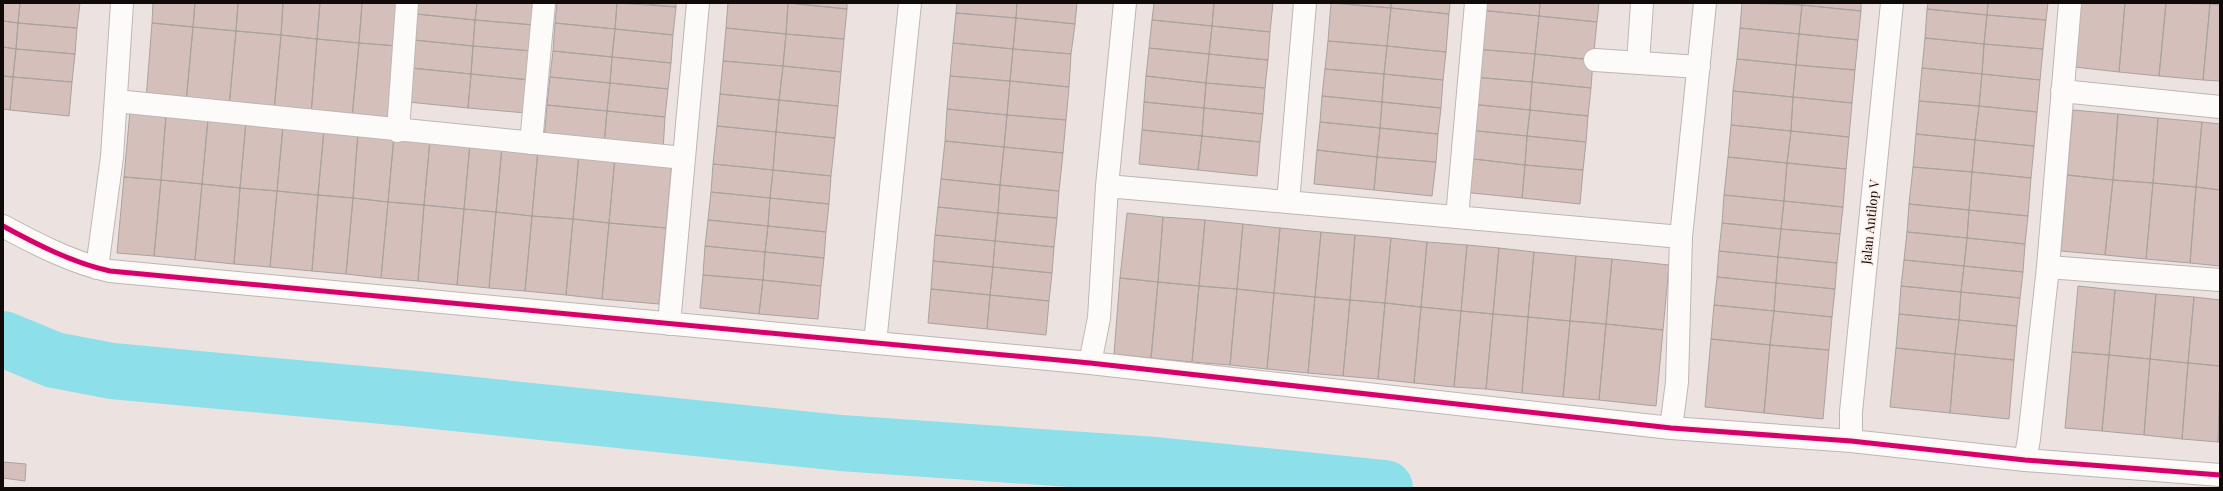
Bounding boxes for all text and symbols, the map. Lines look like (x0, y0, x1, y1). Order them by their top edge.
street label: Jalan Antilop V (1857, 178, 1882, 266)

